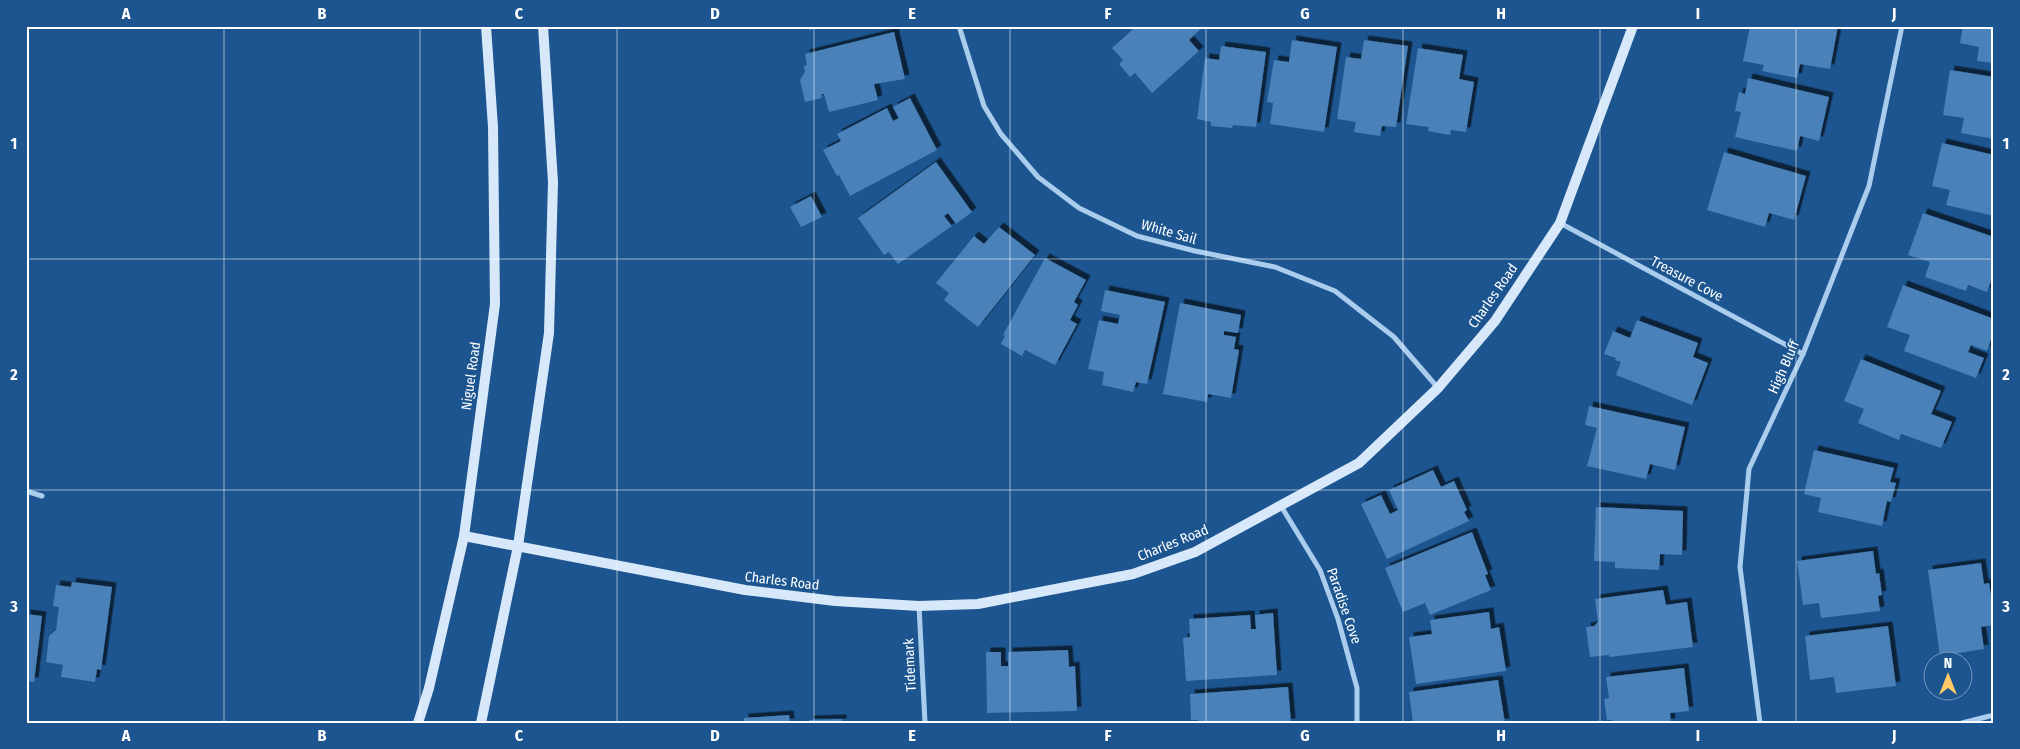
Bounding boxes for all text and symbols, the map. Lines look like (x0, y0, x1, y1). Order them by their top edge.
text: A (121, 4, 131, 23)
text: B (318, 4, 327, 23)
text: C (515, 4, 524, 23)
text: D (710, 4, 720, 23)
text: E (908, 4, 916, 23)
text: F (1104, 4, 1112, 23)
text: G (1300, 4, 1310, 23)
text: H (1496, 4, 1506, 23)
text: I (1696, 4, 1700, 23)
text: J (1891, 4, 1896, 23)
text: 1 (11, 134, 17, 153)
text: 1 (2003, 134, 2009, 153)
street label: White Sail (1139, 216, 1199, 248)
street label: Treasure Cove (1648, 253, 1726, 305)
street label: Charles Road (1465, 260, 1521, 332)
street label: High Bluff (1765, 336, 1804, 396)
street label: Niguel Road (458, 341, 484, 411)
text: 2 (9, 365, 18, 384)
text: 2 (2001, 365, 2010, 384)
street label: Charles Road (1135, 521, 1211, 565)
street label: Paradise Cove (1323, 566, 1365, 646)
street label: Charles Road (744, 568, 820, 594)
text: 3 (9, 597, 18, 616)
text: 3 (2001, 597, 2010, 616)
street label: Tidemark (900, 637, 920, 692)
north arrow (1922, 652, 1972, 702)
text: N (1944, 655, 1952, 672)
text: A (121, 726, 131, 745)
text: B (318, 726, 327, 745)
text: C (515, 726, 524, 745)
text: D (710, 726, 720, 745)
text: E (908, 726, 916, 745)
text: F (1104, 726, 1112, 745)
text: G (1300, 726, 1310, 745)
text: H (1496, 726, 1506, 745)
text: I (1696, 726, 1700, 745)
text: J (1891, 726, 1896, 745)

